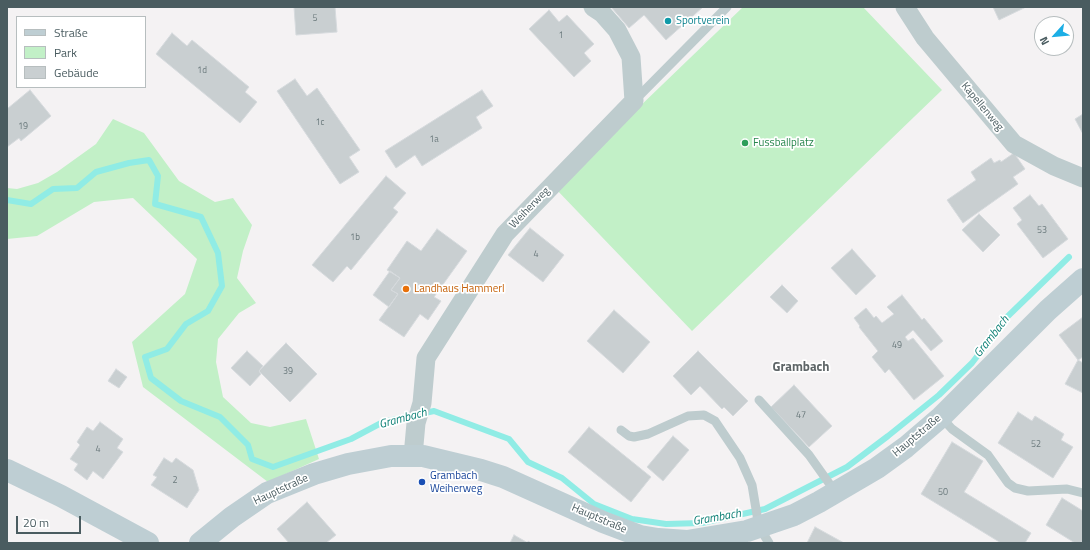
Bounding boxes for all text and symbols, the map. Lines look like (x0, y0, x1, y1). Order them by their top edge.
house number: 5 (312, 14, 318, 24)
place label: Sportverein (676, 14, 730, 28)
legend (16, 16, 146, 88)
marker: Sportverein (663, 16, 673, 26)
north arrow (1034, 16, 1074, 56)
text: Straße (54, 23, 88, 42)
house number: 1 (558, 31, 564, 41)
text: N (1035, 34, 1053, 48)
text: Park (54, 43, 77, 62)
text: Gebäude (54, 63, 99, 82)
house number: 1d (197, 66, 207, 76)
street label: Kapellenweg (958, 80, 1006, 134)
house number: 1c (316, 118, 324, 128)
house number: 19 (18, 122, 28, 132)
house number: 1a (429, 135, 439, 145)
place label: Fussballplatz (753, 136, 814, 150)
marker: Fussballplatz (740, 138, 750, 148)
street label: Weiherweg (507, 185, 553, 231)
house number: 53 (1037, 226, 1047, 236)
house number: 1b (350, 233, 360, 243)
house number: 4 (533, 250, 539, 260)
place label: Landhaus Hammerl (414, 282, 505, 296)
marker: Landhaus Hammerl (401, 284, 411, 294)
water label: Grambach (971, 313, 1013, 361)
house number: 49 (892, 341, 902, 351)
district label: Grambach (772, 360, 830, 376)
house number: 39 (283, 367, 293, 377)
water label: Grambach (378, 406, 428, 432)
house number: 47 (796, 411, 806, 421)
street label: Hauptstraße (890, 412, 944, 460)
house number: 52 (1031, 440, 1041, 450)
house number: 4 (95, 445, 101, 455)
place label: Grambach Weiherweg (430, 469, 482, 495)
street label: Hauptstraße (252, 472, 310, 508)
house number: 2 (172, 476, 178, 486)
marker: Grambach Weiherweg (417, 477, 427, 487)
house number: 50 (938, 488, 948, 498)
street label: Hauptstraße (569, 501, 629, 537)
water label: Grambach (692, 507, 742, 529)
scale bar (18, 508, 83, 534)
text: 20 m (23, 513, 49, 532)

